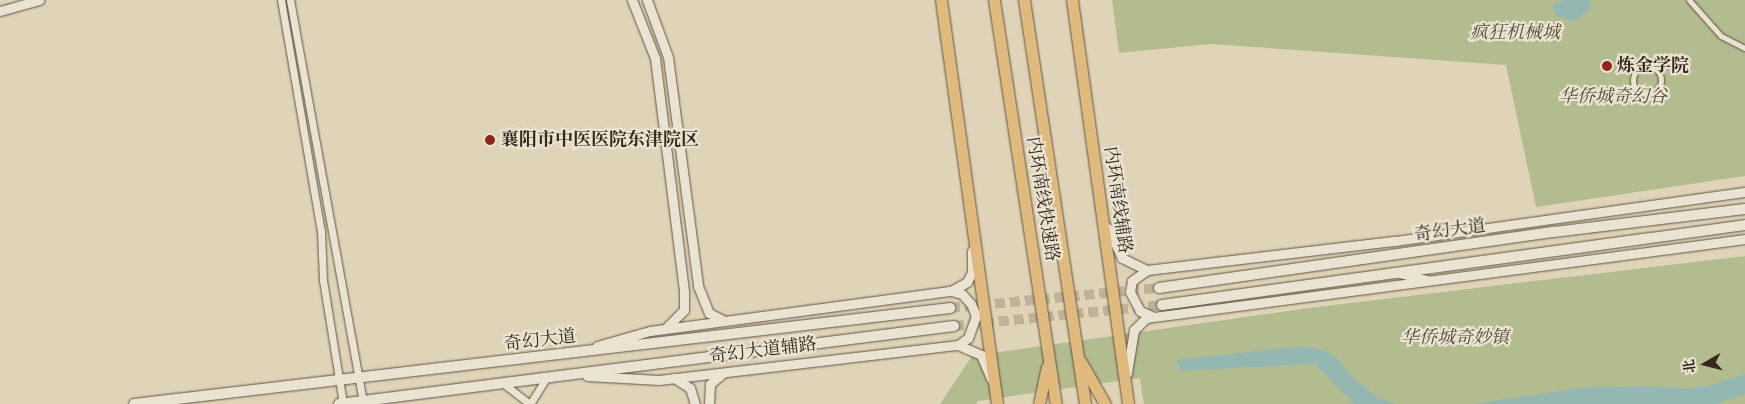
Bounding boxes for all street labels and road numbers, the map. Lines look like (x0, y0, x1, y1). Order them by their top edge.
street label: 内环南线快速路 (1021, 135, 1063, 263)
street label: 内环南线辅路 (1099, 145, 1135, 255)
street label: 奇幻大道 (1413, 215, 1487, 247)
street label: 奇幻大道 (503, 326, 577, 356)
street label: 奇幻大道辅路 (708, 334, 818, 368)

